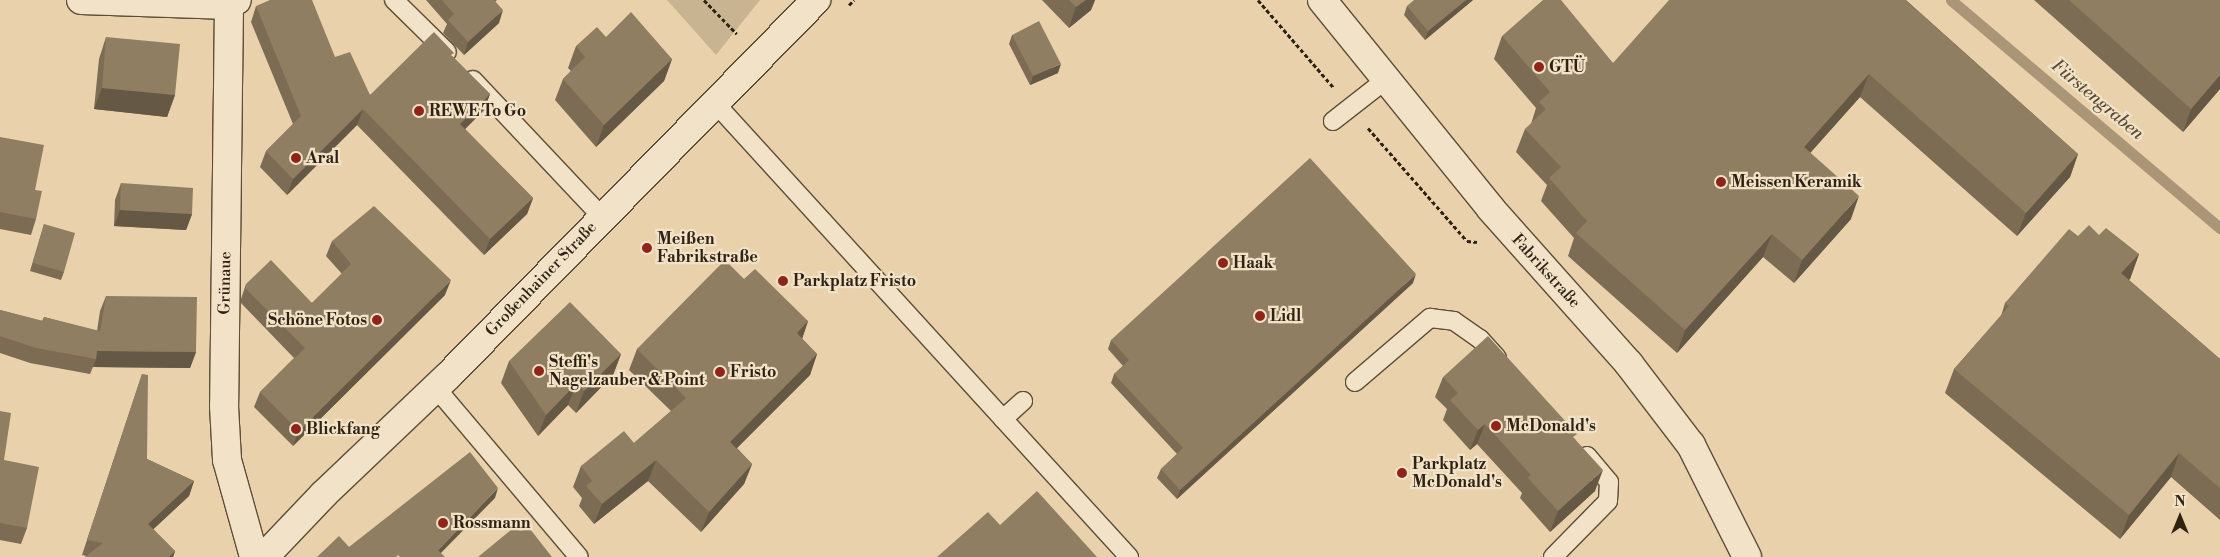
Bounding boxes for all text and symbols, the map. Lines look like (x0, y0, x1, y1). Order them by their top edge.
water label: Fürstengraben (2046, 55, 2148, 145)
place label: GTÜ (1549, 57, 1585, 77)
marker: GTÜ (1533, 61, 1545, 73)
place label: REWE To Go (429, 101, 526, 121)
marker: REWE To Go (413, 105, 425, 117)
place label: Aral (306, 148, 339, 168)
marker: Aral (290, 152, 302, 164)
place label: Meissen Keramik (1731, 172, 1862, 192)
marker: Meissen Keramik (1715, 176, 1727, 188)
street label: Großenhainer Straße (481, 218, 601, 340)
place label: Meißen Fabrikstraße (657, 229, 758, 267)
street label: Fabrikstraße (1508, 230, 1584, 312)
marker: Meißen Fabrikstraße (641, 242, 653, 254)
street label: Grünaue (215, 251, 235, 315)
place label: Haak (1233, 253, 1273, 273)
marker: Haak (1217, 257, 1229, 269)
place label: Parkplatz Fristo (793, 271, 916, 291)
marker: Parkplatz Fristo (777, 275, 789, 287)
place label: Lidl (1270, 306, 1301, 326)
place label: Schöne Fotos (268, 310, 367, 330)
marker: Lidl (1254, 310, 1266, 322)
marker: Schöne Fotos (371, 314, 383, 326)
place label: Steffi's Nagelzauber & Point (549, 352, 705, 390)
place label: Fristo (730, 362, 776, 382)
marker: Steffi's Nagelzauber & Point (533, 365, 545, 377)
marker: Fristo (714, 366, 726, 378)
place label: McDonald's (1506, 416, 1596, 436)
place label: Blickfang (306, 419, 380, 439)
marker: McDonald's (1490, 420, 1502, 432)
marker: Blickfang (290, 423, 302, 435)
place label: Parkplatz McDonald's (1412, 454, 1502, 492)
marker: Parkplatz McDonald's (1396, 467, 1408, 479)
north arrow (2155, 492, 2205, 542)
text: N (2174, 493, 2186, 511)
place label: Rossmann (453, 513, 531, 533)
marker: Rossmann (437, 517, 449, 529)

